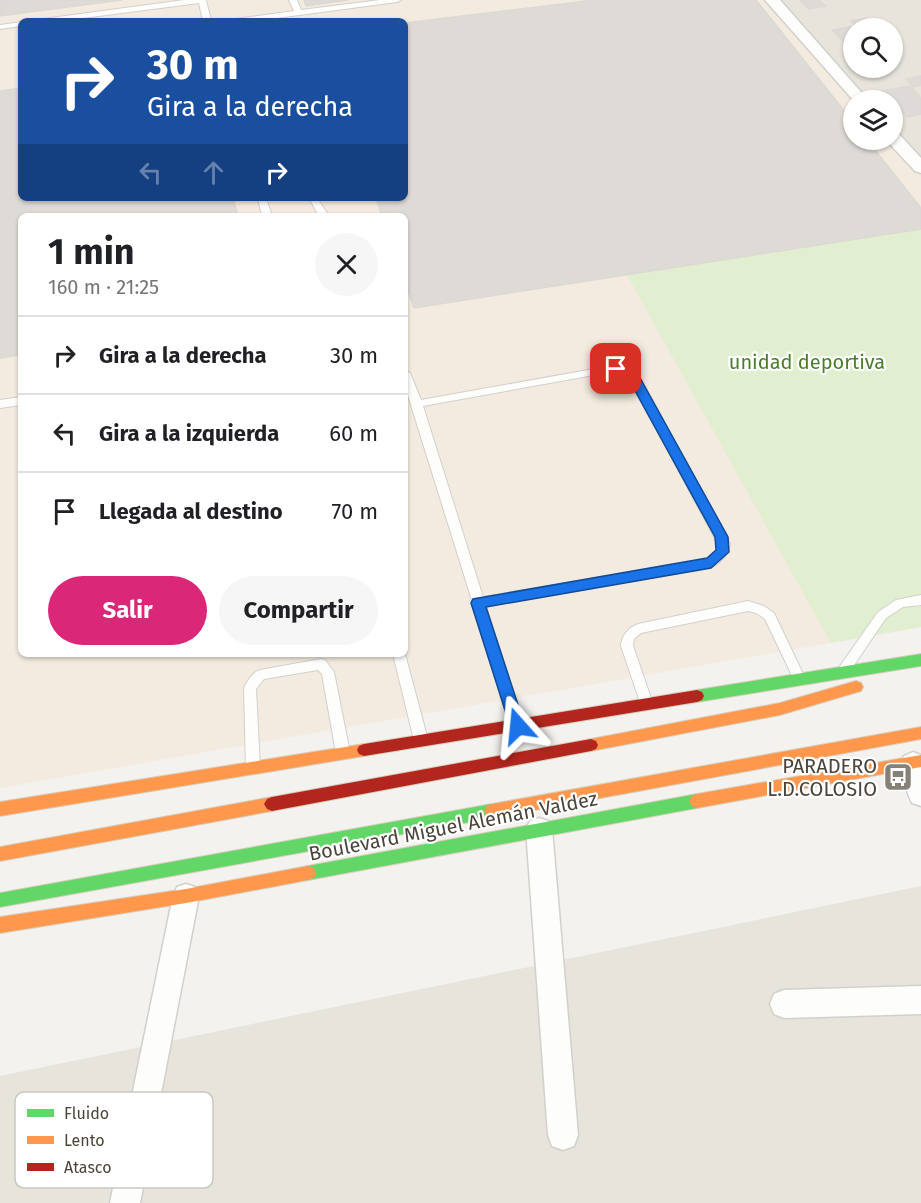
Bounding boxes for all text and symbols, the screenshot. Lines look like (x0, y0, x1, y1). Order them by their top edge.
map controls (843, 18, 903, 150)
button: search (843, 18, 903, 78)
text: 30 m (147, 40, 239, 90)
icon: right (48, 42, 126, 120)
button: layers (843, 90, 903, 150)
text: Gira a la derecha (147, 91, 353, 123)
icon: left (134, 156, 167, 189)
icon: ahead (197, 156, 230, 189)
icon: right (260, 156, 293, 189)
text: 1 min (48, 230, 135, 274)
button: close (315, 233, 378, 296)
text: 160 m · 21:25 (48, 275, 159, 299)
icon: right (48, 339, 81, 372)
text: Gira a la derecha (99, 342, 267, 369)
text: 30 m (330, 342, 378, 369)
pin (590, 343, 641, 394)
park label: unidad deportiva (729, 350, 885, 374)
icon: arrive (599, 352, 632, 385)
icon: left (48, 417, 81, 450)
text: Gira a la izquierda (99, 420, 279, 447)
text: 60 m (329, 420, 378, 447)
icon: arrive (48, 495, 81, 528)
text: Llegada al destino (99, 498, 283, 525)
text: 70 m (332, 498, 378, 525)
button: Salir (48, 576, 207, 645)
button: Compartir (219, 576, 378, 645)
position arrow (486, 694, 550, 758)
place label: PARADERO L.D.COLOSIO (767, 754, 877, 801)
bus stop icon: PARADERO L.D.COLOSIO (882, 761, 914, 793)
street label: Boulevard Miguel Alemán Valdez (307, 786, 600, 866)
legend (15, 1092, 213, 1188)
text: Fluido (64, 1104, 109, 1123)
text: Lento (64, 1131, 105, 1150)
text: Atasco (64, 1158, 112, 1177)

